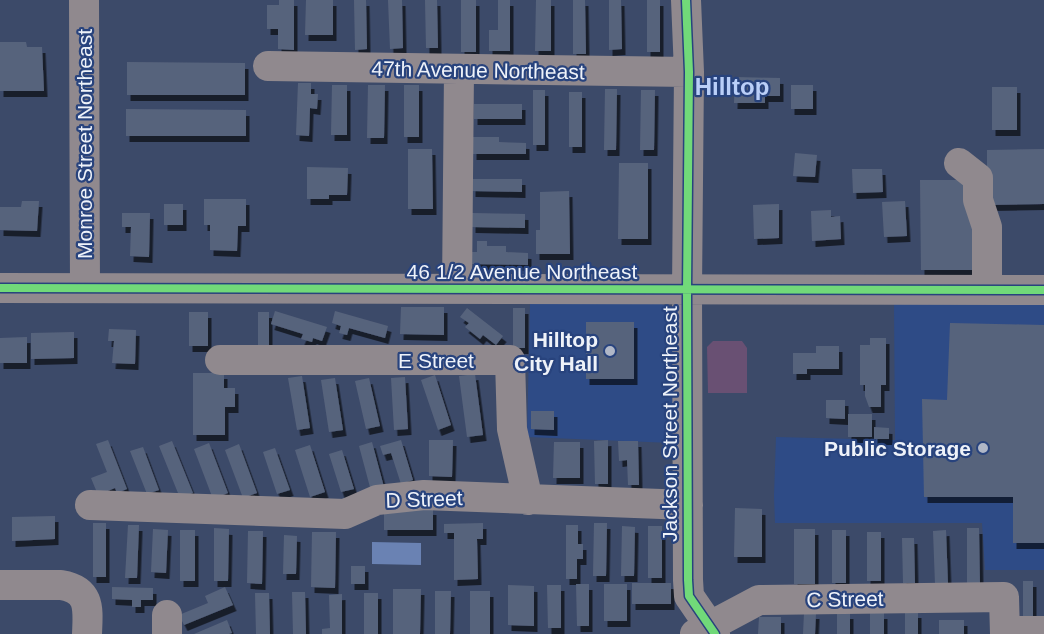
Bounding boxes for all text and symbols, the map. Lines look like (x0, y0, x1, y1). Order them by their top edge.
street label: Monroe Street Northeast (73, 29, 96, 259)
street label: 47th Avenue Northeast (371, 57, 585, 83)
district label: Hilltop (695, 73, 769, 100)
street label: 46 1/2 Avenue Northeast (407, 260, 638, 283)
street label: Jackson Street Northeast (658, 306, 681, 542)
place label: Hilltop City Hall (514, 328, 598, 375)
marker: Hilltop City Hall (603, 344, 617, 358)
street label: E Street (398, 349, 474, 372)
place label: Public Storage (824, 437, 971, 460)
marker: Public Storage (976, 441, 990, 455)
street label: D Street (385, 486, 463, 512)
street label: C Street (806, 587, 884, 611)

